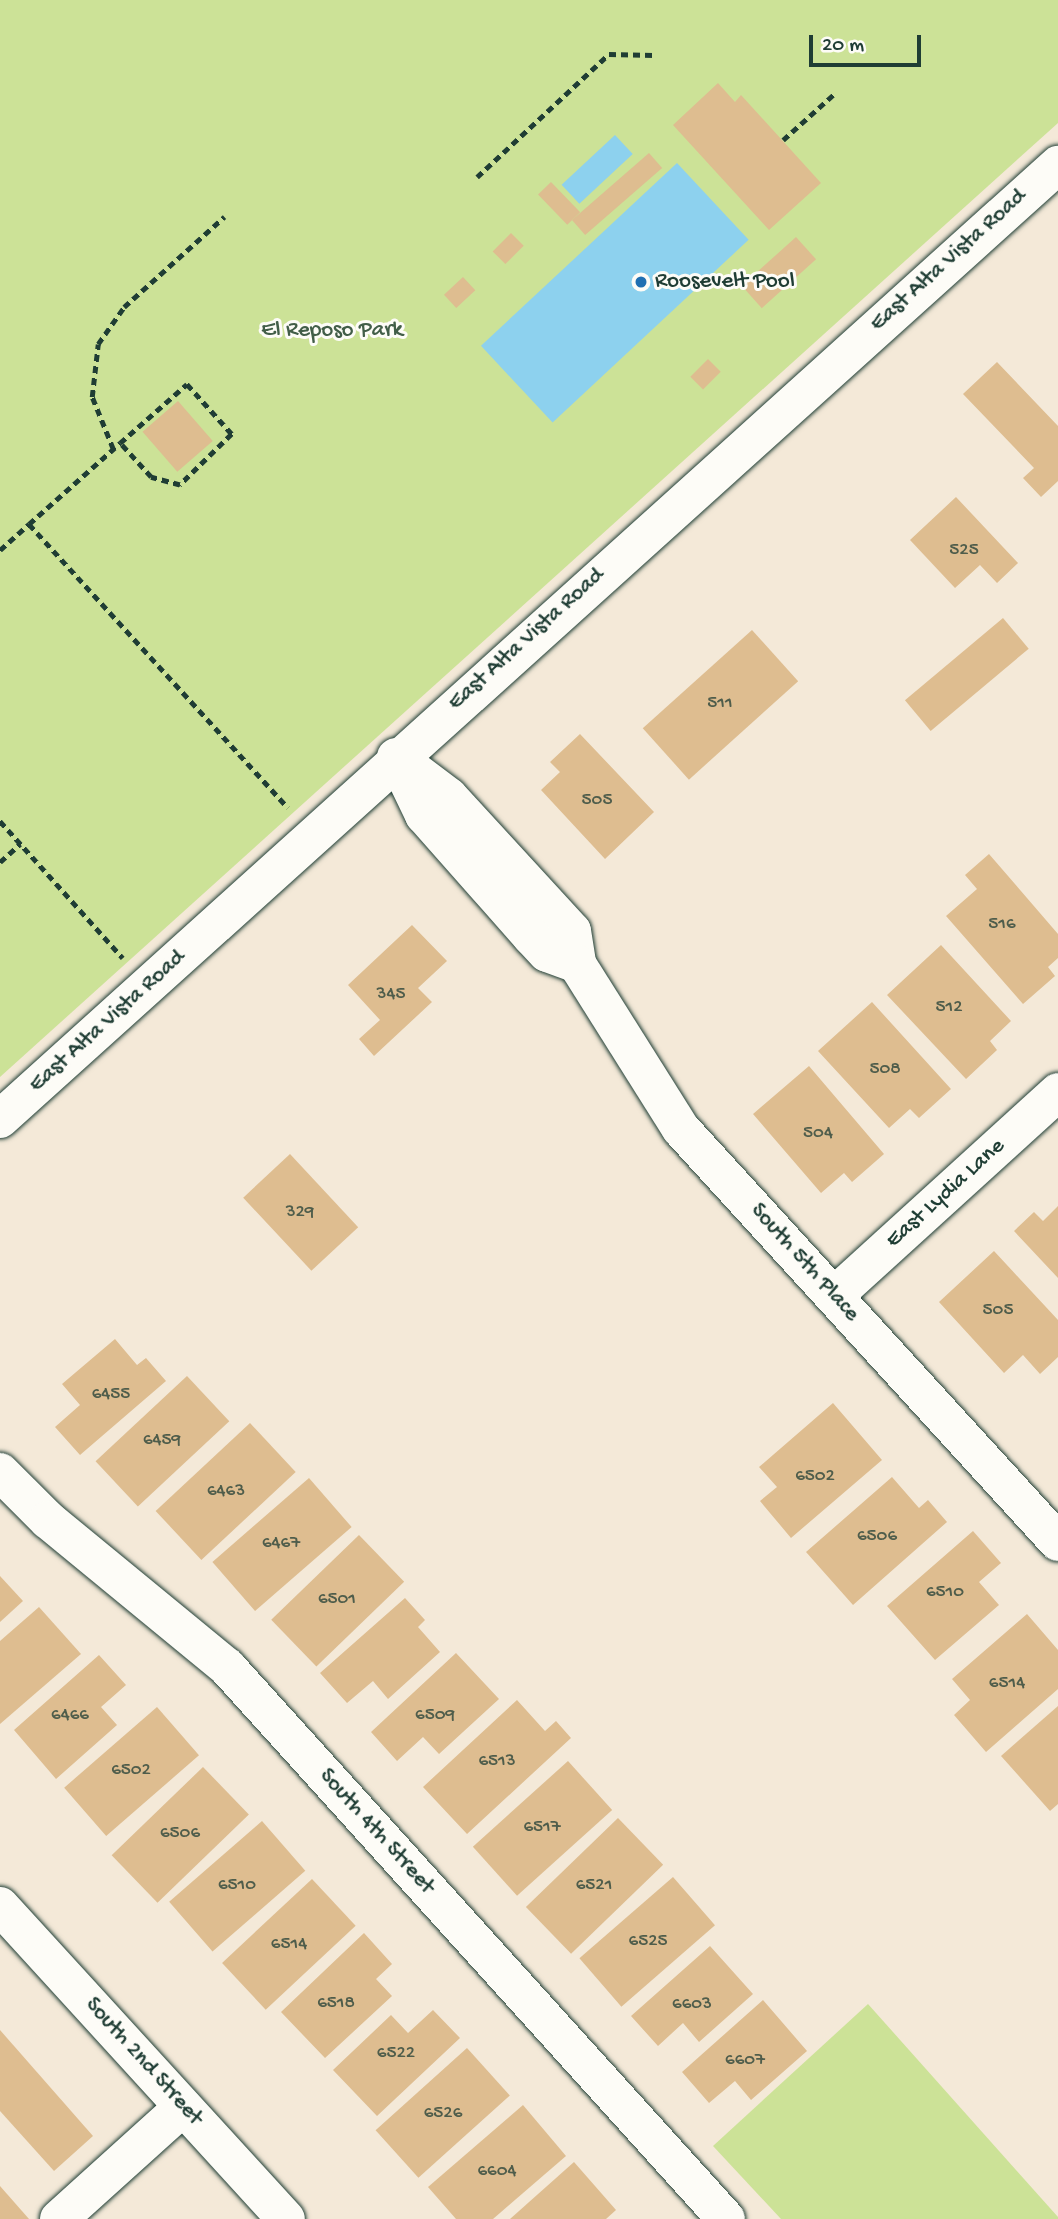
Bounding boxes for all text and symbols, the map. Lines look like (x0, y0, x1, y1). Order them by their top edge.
scale bar (813, 21, 925, 65)
text: 20 m (822, 34, 864, 59)
street label: East Alta Vista Road (865, 184, 1033, 338)
place label: Roosevelt Pool (655, 268, 795, 296)
marker: Roosevelt Pool (633, 274, 649, 290)
park label: El Reposo Park (261, 317, 403, 345)
house number: 525 (949, 540, 979, 562)
street label: East Alta Vista Road (443, 563, 611, 717)
house number: 511 (707, 693, 733, 715)
house number: 505 (582, 790, 612, 812)
house number: 516 (988, 914, 1016, 936)
street label: East Alta Vista Road (24, 945, 192, 1099)
house number: 345 (377, 984, 405, 1006)
house number: 512 (936, 997, 962, 1019)
house number: 508 (869, 1059, 901, 1081)
house number: 504 (803, 1123, 833, 1145)
street label: East Lydia Lane (881, 1133, 1011, 1255)
street label: South 5th Place (744, 1198, 864, 1328)
house number: 329 (286, 1202, 314, 1224)
house number: 505 (983, 1300, 1013, 1322)
house number: 6455 (92, 1384, 130, 1406)
house number: 6459 (143, 1430, 181, 1452)
house number: 6502 (795, 1466, 835, 1488)
house number: 6463 (207, 1481, 245, 1503)
house number: 6506 (857, 1526, 897, 1548)
house number: 6467 (262, 1533, 300, 1555)
house number: 6510 (926, 1582, 964, 1604)
house number: 6501 (318, 1589, 356, 1611)
house number: 6514 (989, 1673, 1025, 1695)
house number: 6466 (51, 1705, 89, 1727)
house number: 6509 (415, 1705, 455, 1727)
house number: 6513 (478, 1751, 516, 1773)
house number: 6502 (111, 1760, 151, 1782)
street label: South 4th Street (312, 1763, 440, 1901)
house number: 6517 (523, 1817, 561, 1839)
house number: 6506 (160, 1823, 200, 1845)
house number: 6510 (218, 1875, 256, 1897)
house number: 6521 (576, 1875, 612, 1897)
house number: 6525 (629, 1931, 667, 1953)
house number: 6514 (271, 1934, 307, 1956)
street label: South 2nd Street (78, 1992, 208, 2132)
house number: 6518 (317, 1993, 355, 2015)
house number: 6603 (672, 1994, 712, 2016)
house number: 6522 (377, 2043, 415, 2065)
house number: 6607 (725, 2050, 765, 2072)
house number: 6526 (424, 2103, 462, 2125)
house number: 6604 (477, 2161, 517, 2183)

